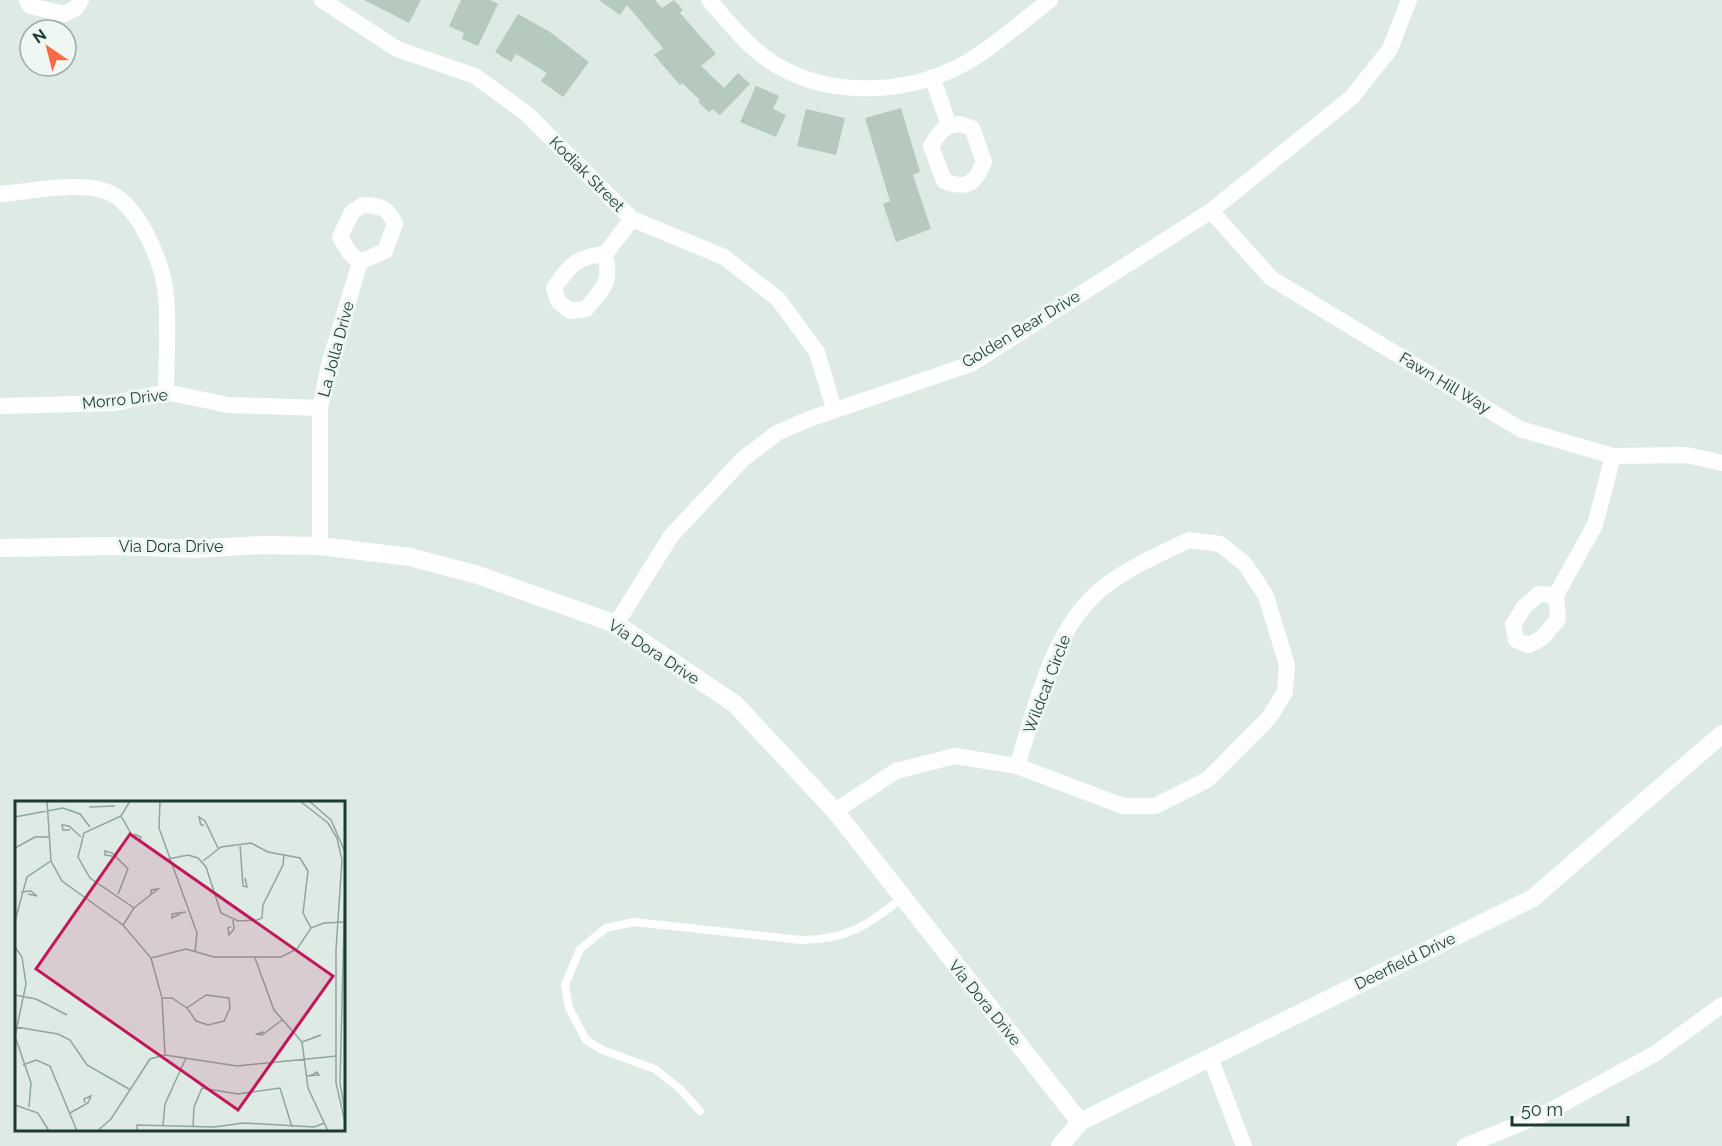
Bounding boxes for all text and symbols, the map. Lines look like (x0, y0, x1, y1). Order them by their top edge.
north arrow (18, 18, 78, 78)
text: N (29, 25, 50, 47)
street label: Kodiak Street (545, 132, 629, 216)
street label: Golden Bear Drive (959, 286, 1083, 372)
street label: La Jolla Drive (314, 299, 358, 399)
street label: Fawn Hill Way (1396, 348, 1494, 418)
street label: Morro Drive (81, 385, 169, 413)
street label: Via Dora Drive (119, 537, 223, 556)
street label: Via Dora Drive (605, 616, 703, 688)
street label: Wildcat Circle (1020, 632, 1074, 736)
inset map (15, 801, 345, 1131)
street label: Deerfield Drive (1351, 928, 1459, 994)
street label: Via Dora Drive (945, 956, 1025, 1050)
scale bar (1512, 1089, 1628, 1127)
text: 50 m (1521, 1099, 1563, 1120)

